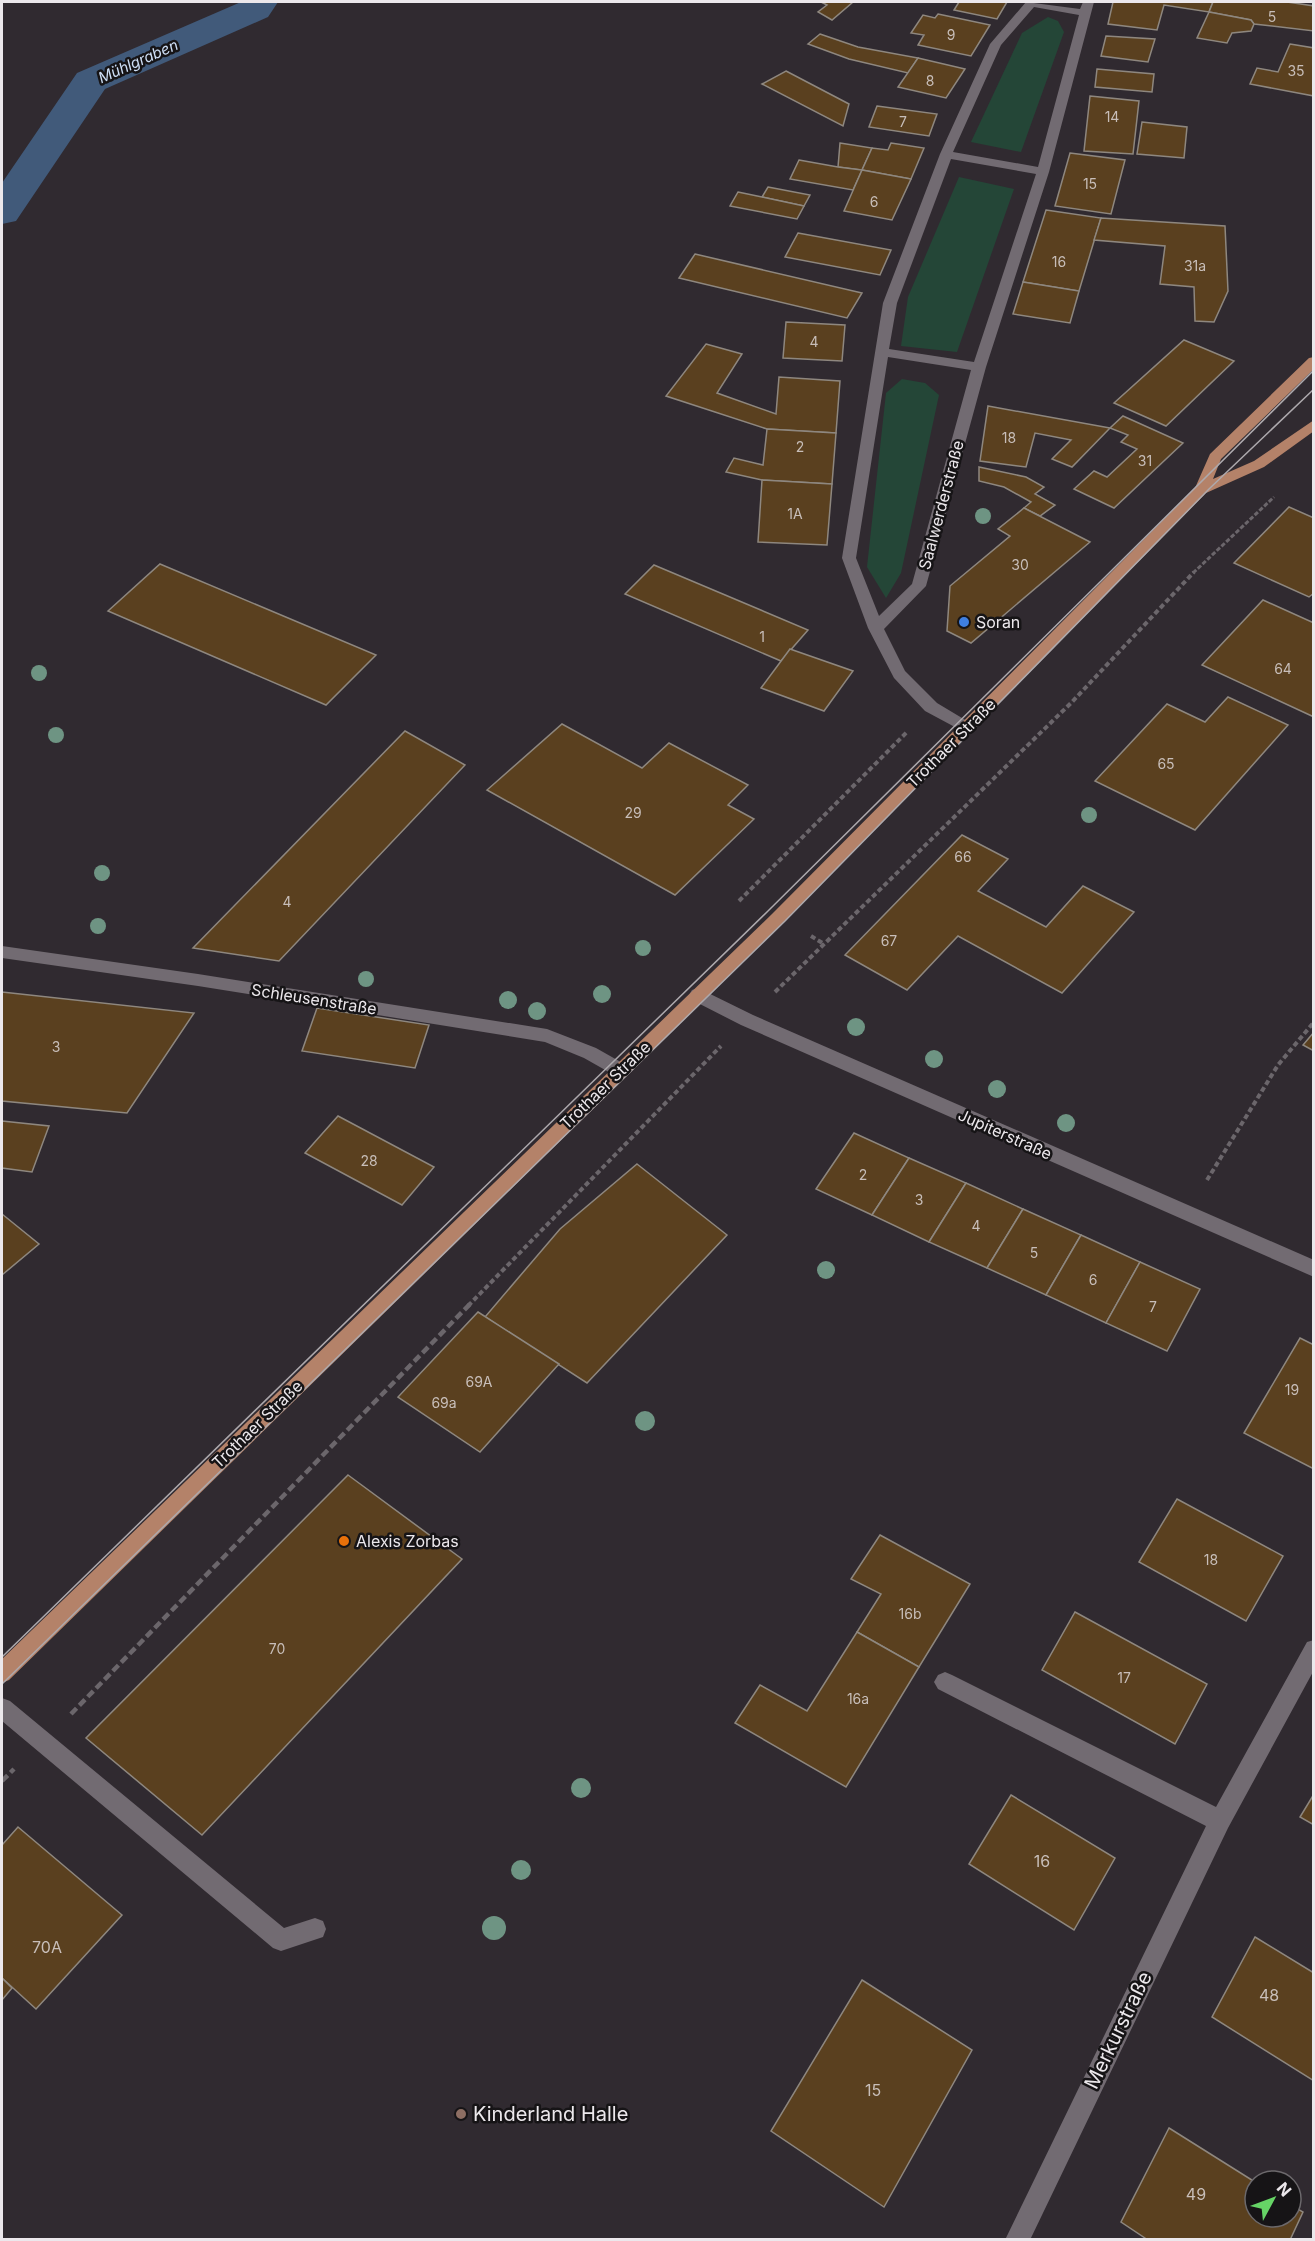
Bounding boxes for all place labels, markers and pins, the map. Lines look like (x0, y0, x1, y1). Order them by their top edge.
place label: Soran (976, 612, 1020, 632)
marker: Soran (957, 615, 971, 629)
place label: Alexis Zorbas (356, 1531, 459, 1551)
marker: Alexis Zorbas (337, 1534, 351, 1548)
place label: Kinderland Halle (473, 2102, 628, 2126)
marker: Kinderland Halle (454, 2107, 468, 2121)

